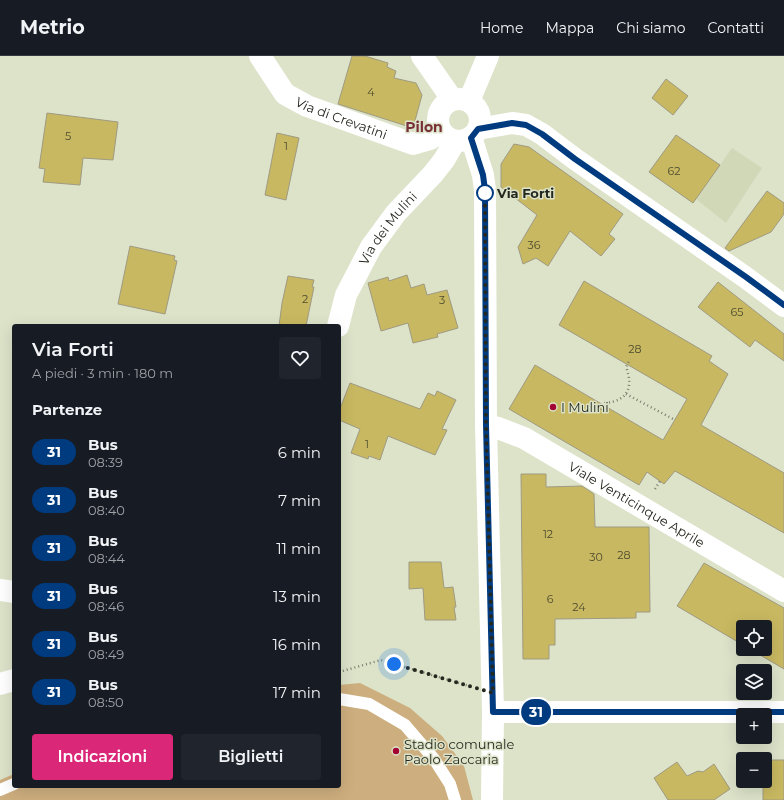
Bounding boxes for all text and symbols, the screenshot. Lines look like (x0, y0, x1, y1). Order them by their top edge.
text: Metrio (20, 16, 85, 39)
text: Home (480, 19, 523, 37)
text: Mappa (545, 19, 594, 37)
text: Chi siamo (616, 19, 686, 37)
text: Contatti (708, 19, 764, 37)
house number: 4 (367, 85, 375, 99)
street label: Via di Crevatini (293, 93, 390, 142)
district label: Pilon (405, 118, 443, 136)
house number: 5 (65, 129, 71, 143)
house number: 1 (284, 139, 288, 153)
house number: 62 (668, 164, 680, 178)
marker: Via Forti (476, 184, 494, 202)
place label: Via Forti (496, 185, 554, 201)
street label: Via dei Mulini (355, 188, 420, 267)
house number: 36 (528, 238, 541, 252)
house number: 2 (302, 292, 308, 306)
house number: 3 (439, 293, 445, 307)
house number: 65 (731, 305, 743, 319)
button: heart (279, 337, 321, 379)
text: Via Forti (32, 338, 114, 361)
house number: 28 (628, 342, 642, 356)
text: A piedi · 3 min · 180 m (32, 365, 173, 381)
place label: I Mulini (561, 399, 609, 415)
text: Partenze (32, 400, 102, 419)
marker: I Mulini (548, 402, 558, 412)
text: Bus (88, 435, 118, 454)
house number: 1 (365, 437, 369, 451)
text: 31 (47, 443, 61, 461)
text: 6 min (278, 443, 321, 462)
text: 08:39 (88, 454, 123, 470)
street label: Viale Venticinque Aprile (566, 458, 708, 551)
text: Bus (88, 483, 118, 502)
text: 31 (47, 491, 61, 509)
text: 7 min (278, 491, 321, 510)
text: 08:40 (88, 502, 125, 518)
house number: 12 (543, 527, 553, 541)
text: Bus (88, 531, 118, 550)
text: 31 (47, 539, 61, 557)
text: 11 min (276, 539, 321, 558)
house number: 28 (617, 548, 631, 562)
text: 08:44 (88, 550, 125, 566)
house number: 30 (589, 550, 603, 564)
text: Bus (88, 579, 118, 598)
text: 31 (47, 587, 61, 605)
text: 13 min (273, 587, 321, 606)
house number: 6 (547, 592, 554, 606)
text: 08:46 (88, 598, 124, 614)
house number: 24 (572, 600, 586, 614)
map controls (736, 620, 772, 788)
button: locate (736, 620, 772, 656)
text: Bus (88, 627, 118, 646)
text: 31 (47, 635, 61, 653)
text: 16 min (272, 635, 321, 654)
text: 08:49 (88, 646, 124, 662)
your location (384, 654, 404, 674)
button: layers (736, 664, 772, 700)
text: Bus (88, 675, 118, 694)
text: 31 (47, 683, 61, 701)
text: 17 min (273, 683, 321, 702)
text: 08:50 (88, 694, 124, 710)
line badge: 31 (518, 699, 554, 725)
text: 31 (529, 703, 543, 721)
button: + (736, 708, 772, 744)
button: Indicazioni (32, 734, 173, 780)
button: Biglietti (181, 734, 321, 780)
place label: Stadio comunale Paolo Zaccaria (404, 736, 514, 767)
marker: Stadio comunale Paolo Zaccaria (391, 746, 401, 756)
button: − (736, 752, 772, 788)

